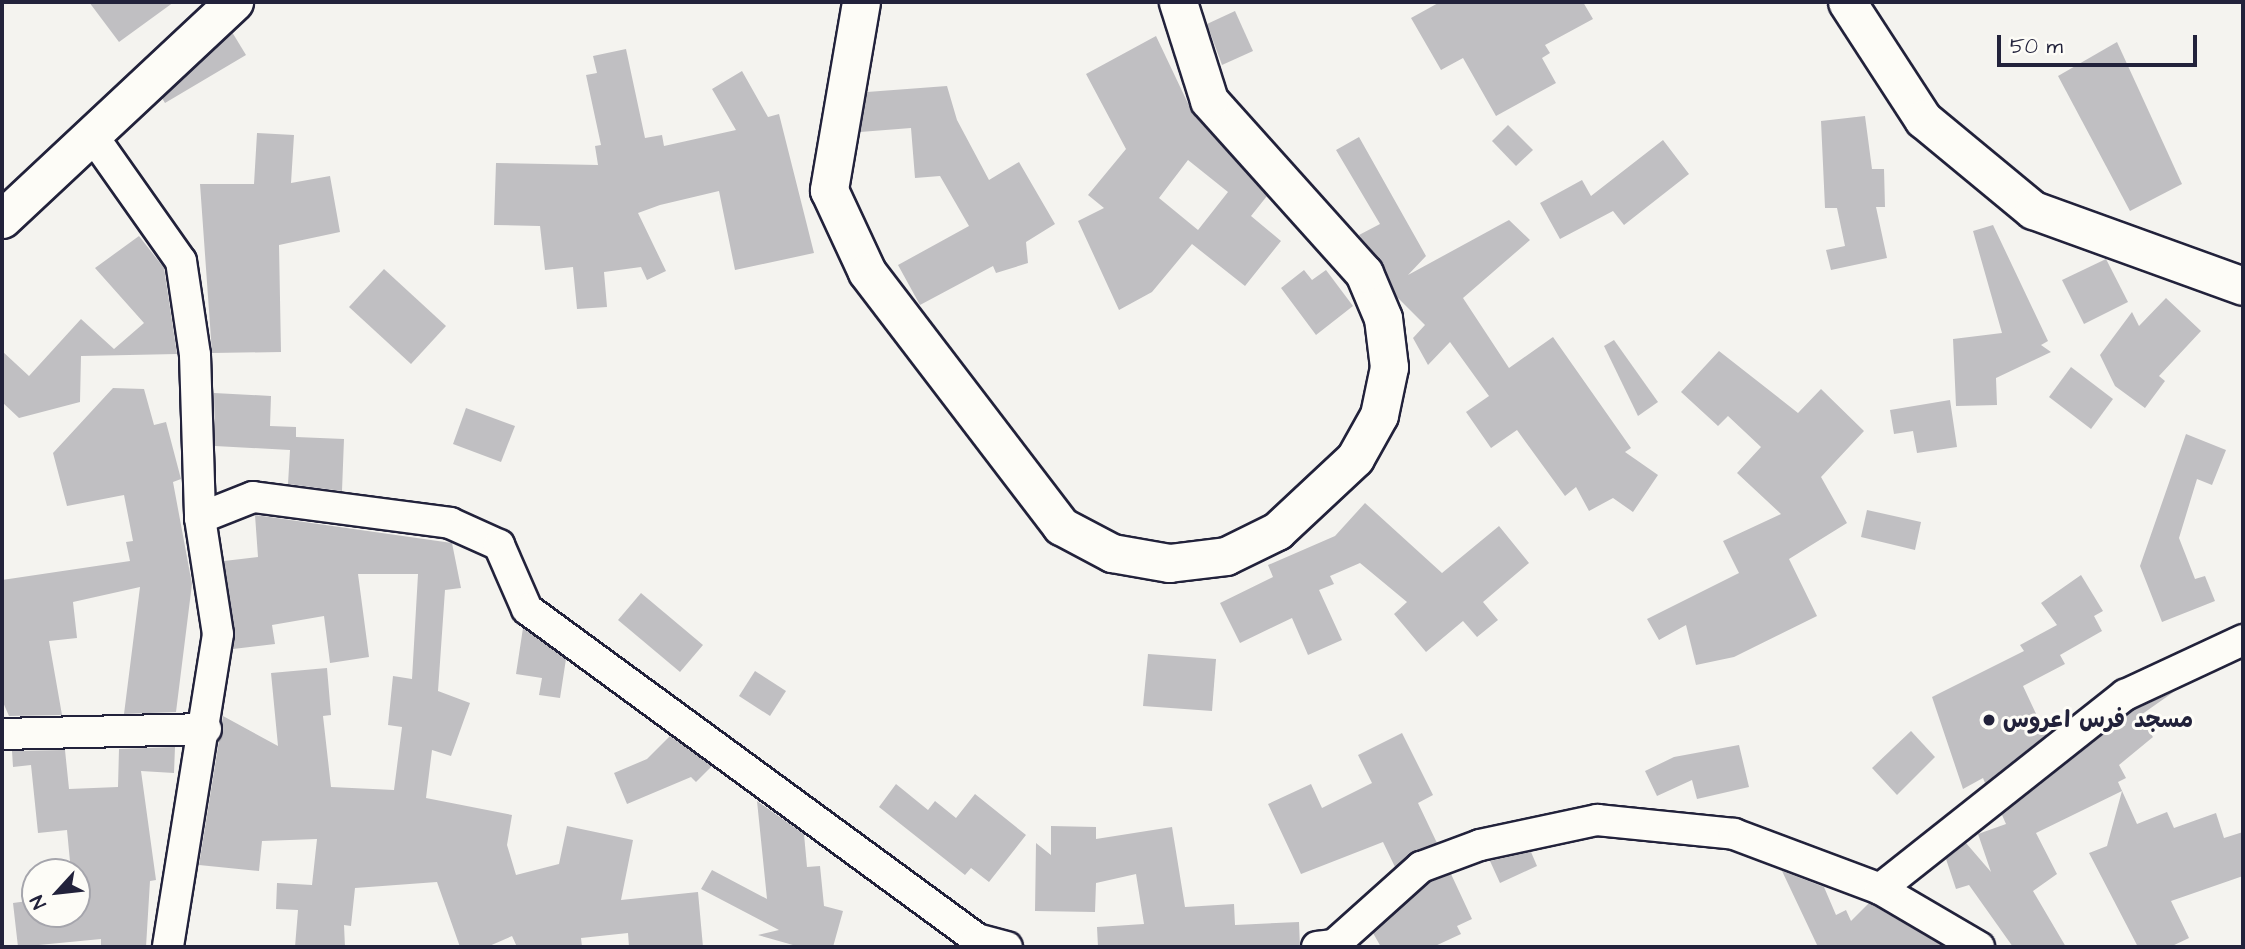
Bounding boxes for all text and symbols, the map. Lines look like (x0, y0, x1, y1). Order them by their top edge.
scale bar (2000, 21, 2200, 65)
text: 50 m (2010, 32, 2063, 61)
place label: مسجد فرس اعروس (2003, 706, 2193, 734)
marker: مسجد فرس اعروس (1981, 712, 1997, 728)
north arrow (21, 858, 91, 928)
text: N (24, 890, 53, 913)

